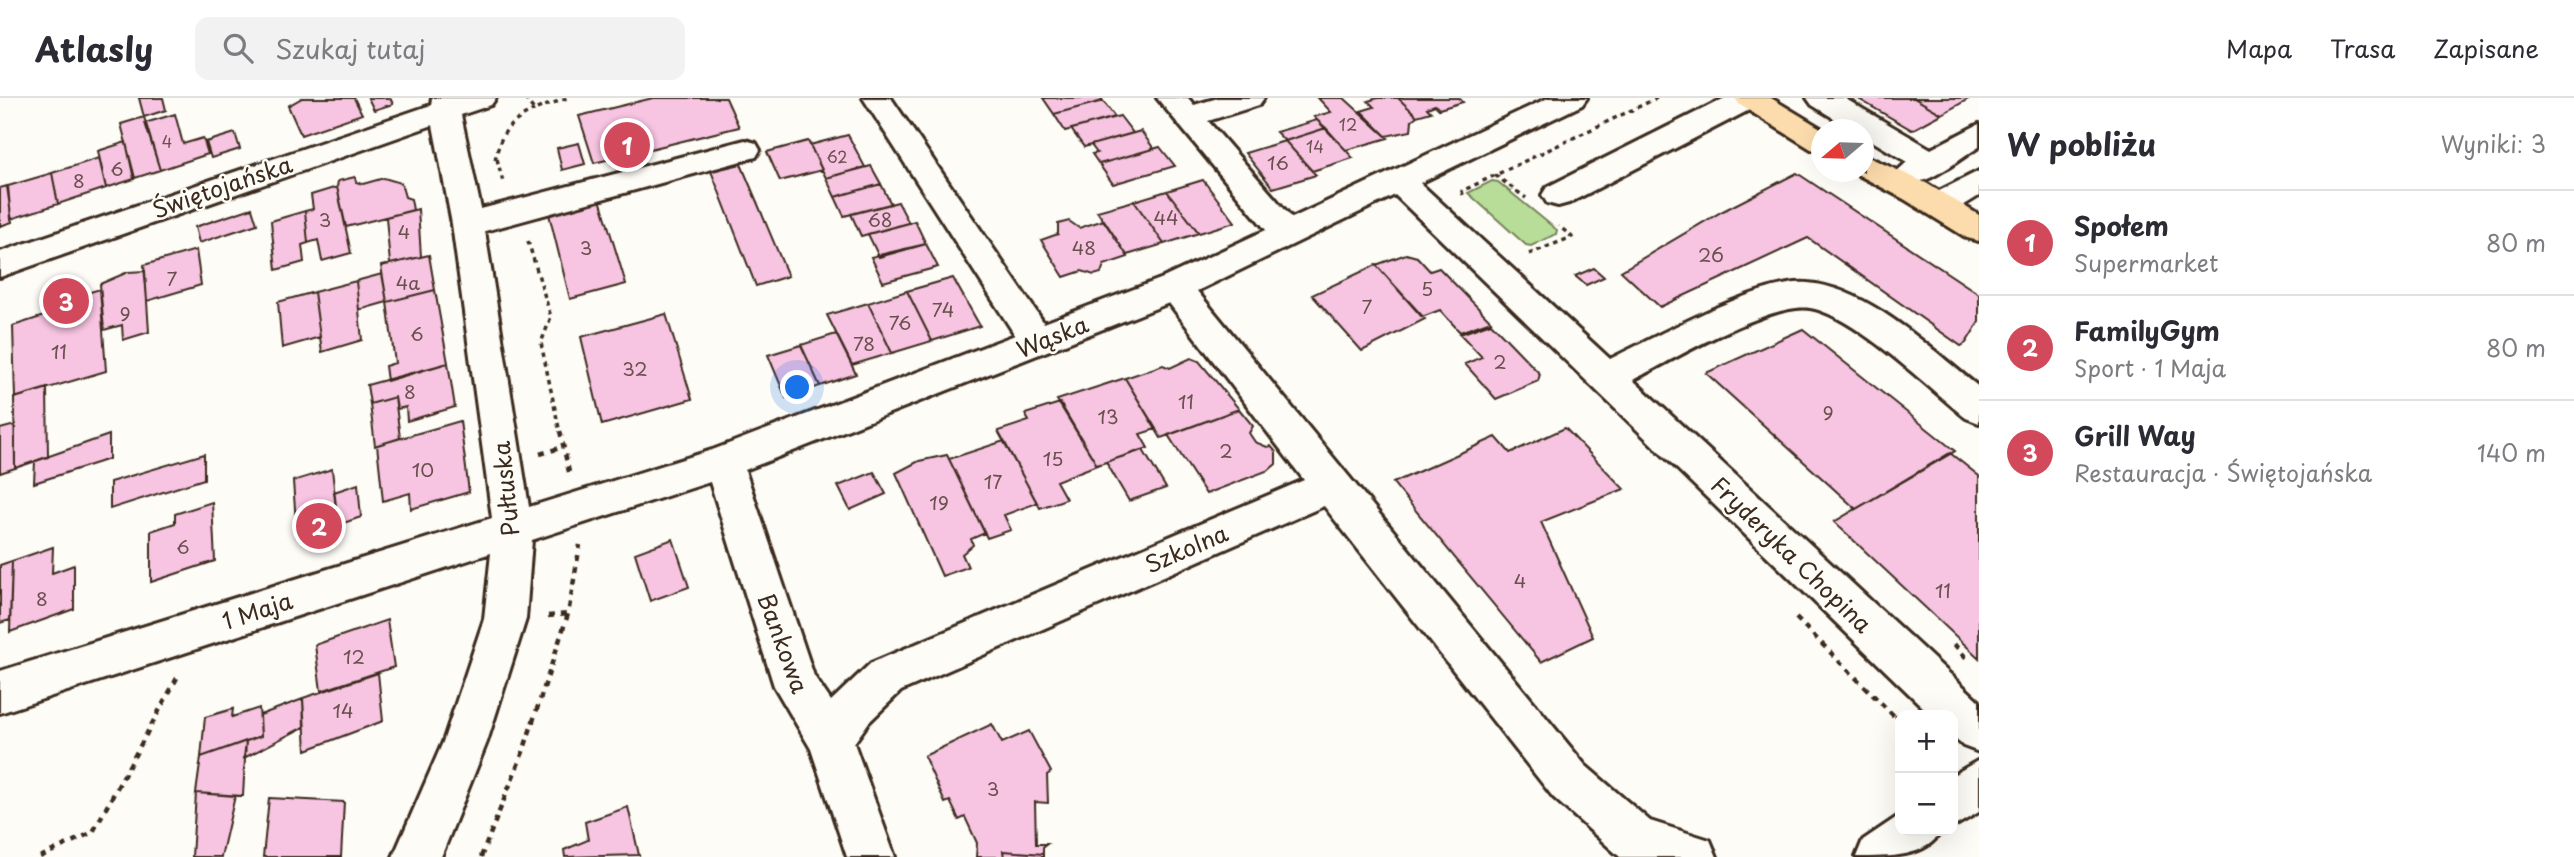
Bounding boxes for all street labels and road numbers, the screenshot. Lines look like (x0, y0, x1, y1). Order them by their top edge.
street label: Świętojańska (147, 146, 297, 226)
street label: Wąska (1011, 306, 1094, 366)
street label: Pułtuska (483, 439, 527, 538)
street label: Fryderyka Chopina (1704, 468, 1881, 641)
street label: Szkolna (1139, 515, 1234, 581)
street label: 1 Maja (217, 582, 297, 638)
street label: Bankowa (750, 588, 819, 699)

